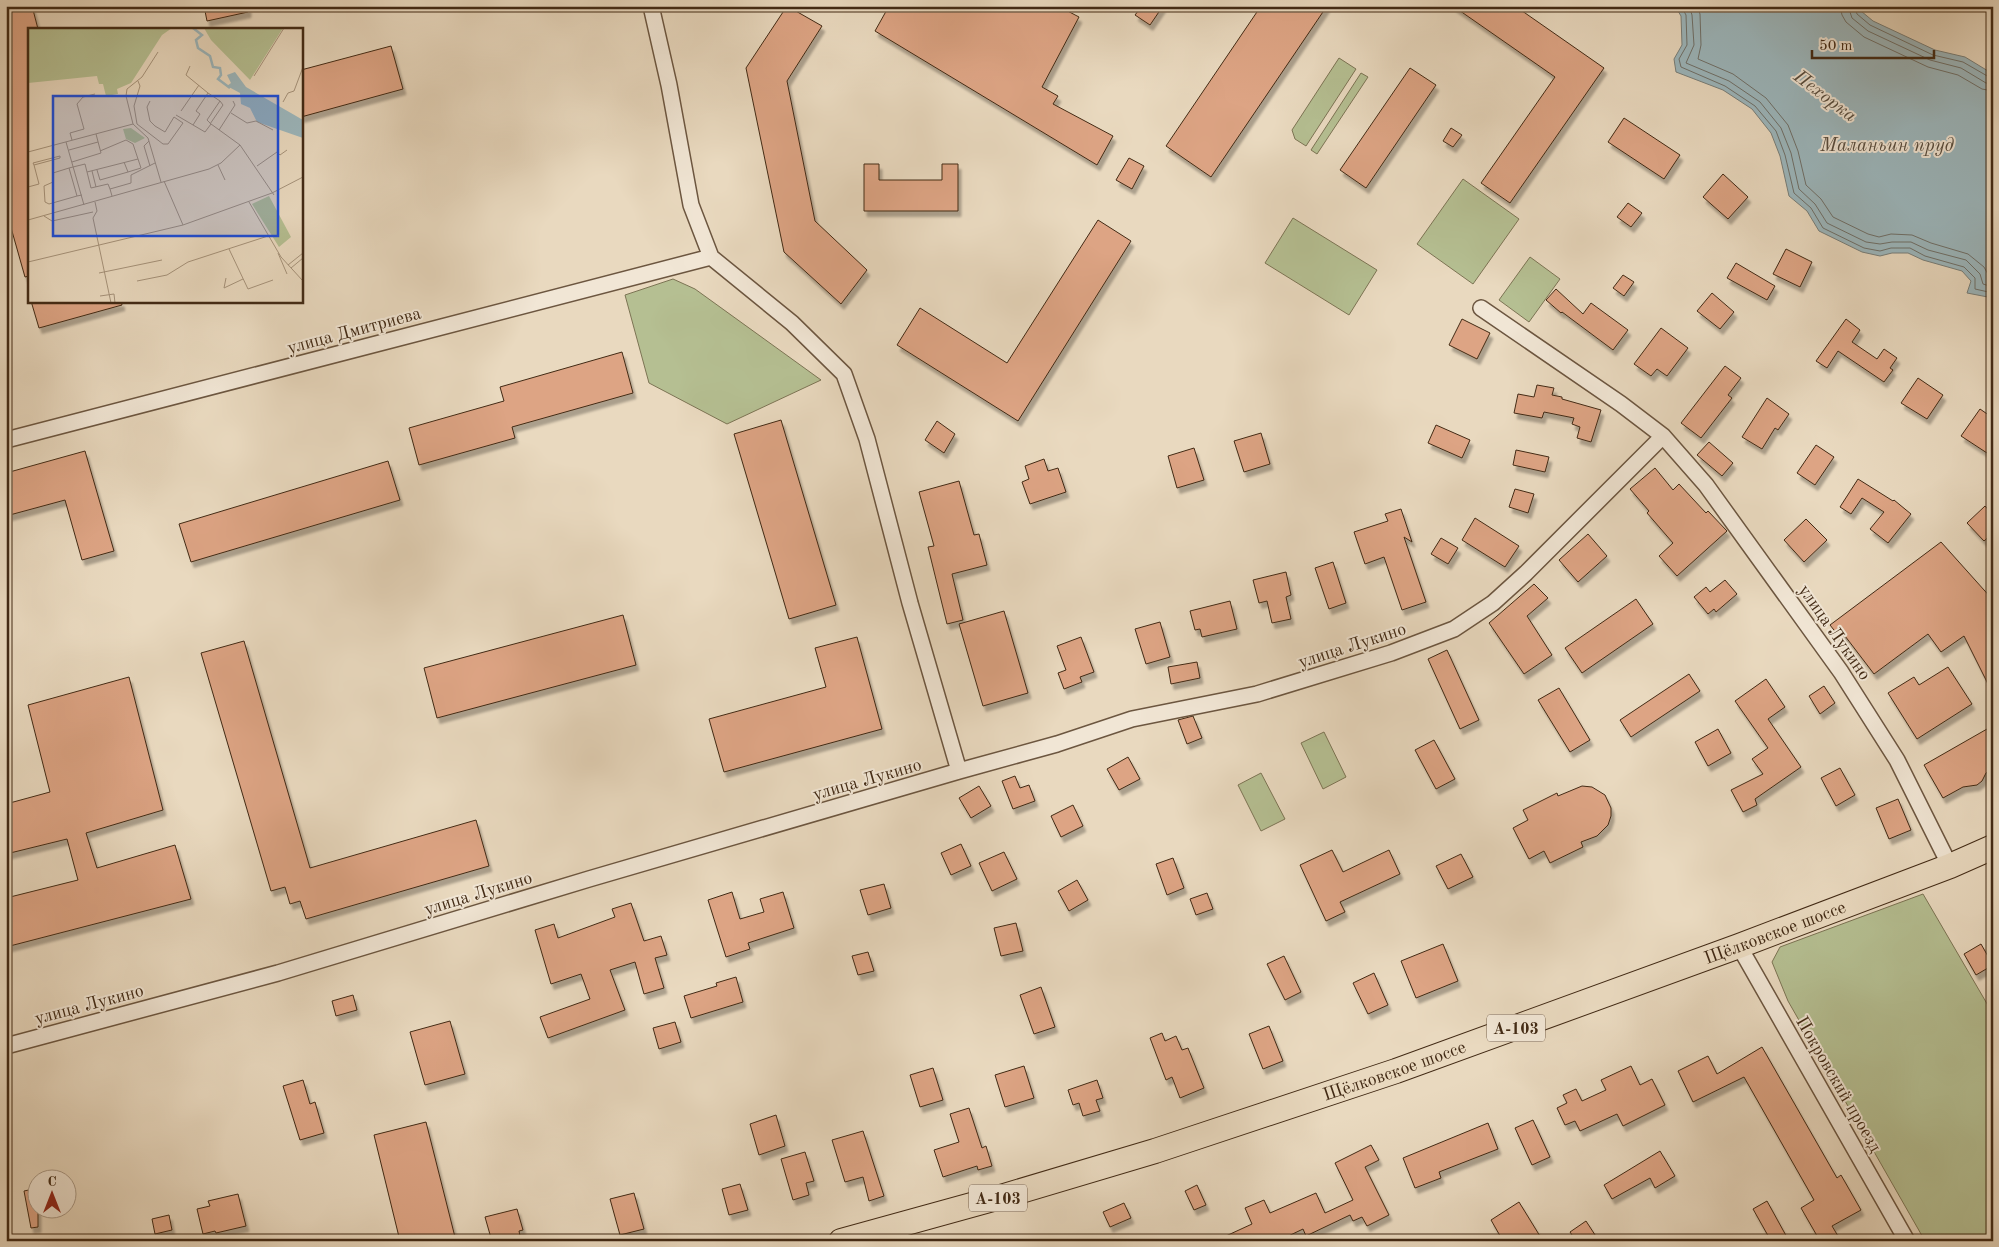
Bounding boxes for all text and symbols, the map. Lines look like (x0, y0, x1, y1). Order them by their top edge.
inset map (28, 28, 302, 302)
scale bar (1812, 28, 1934, 60)
text: 50 m (1819, 39, 1853, 54)
water label: Пехорка (1789, 67, 1859, 127)
water label: Маланьин пруд (1819, 137, 1955, 156)
street label: улица Дмитриева (285, 304, 423, 357)
street label: улица Лукино (1795, 581, 1874, 684)
street label: улица Лукино (1296, 620, 1408, 672)
street label: улица Лукино (811, 756, 924, 804)
street label: улица Лукино (422, 869, 535, 919)
street label: Щёлковское шоссе (1702, 898, 1848, 968)
street label: улица Лукино (33, 982, 146, 1028)
road number: А-103 (1487, 1014, 1545, 1042)
street label: Покровский проезд (1792, 1014, 1884, 1156)
street label: Щёлковское шоссе (1321, 1038, 1468, 1105)
north arrow (28, 1170, 78, 1220)
text: С (47, 1175, 57, 1189)
road number: А-103 (969, 1184, 1027, 1212)

